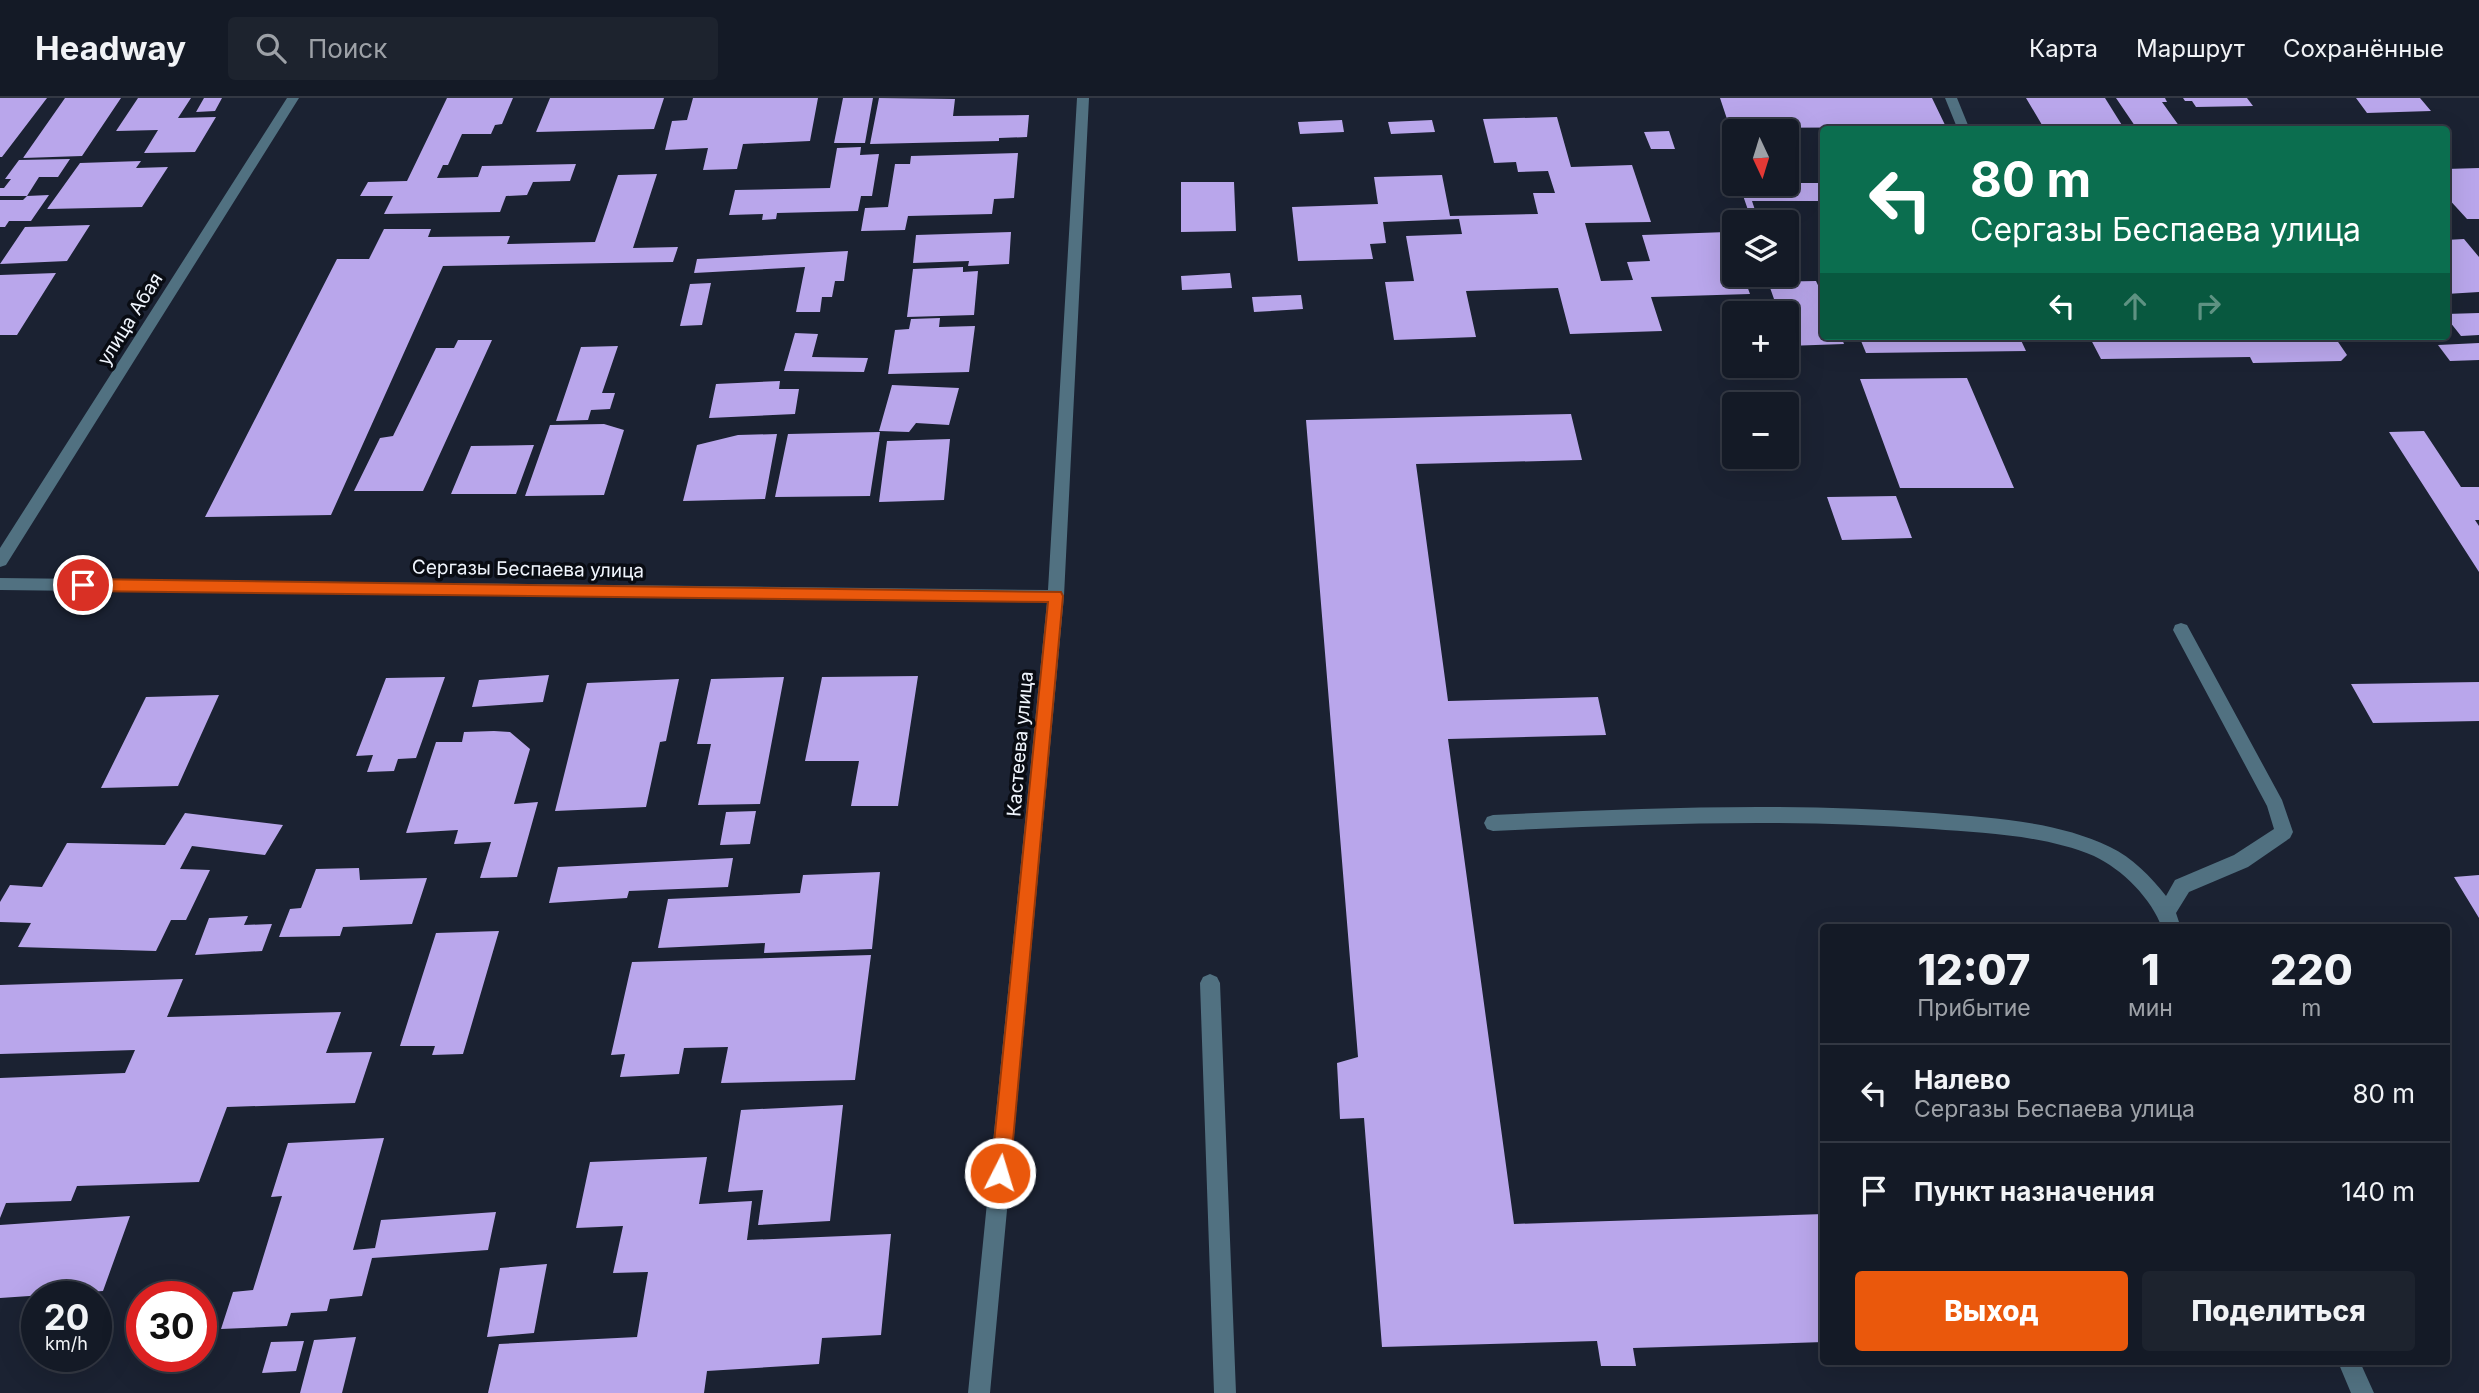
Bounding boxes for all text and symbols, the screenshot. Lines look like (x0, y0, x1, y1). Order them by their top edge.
search box (228, 17, 718, 80)
text: Headway (35, 28, 186, 68)
icon: search (252, 29, 290, 67)
text: Поиск (308, 33, 387, 64)
text: Карта (2029, 34, 2098, 63)
text: Маршрут (2136, 34, 2245, 63)
text: Сохранённые (2283, 34, 2444, 63)
north arrow (1722, 119, 1799, 196)
map controls (1722, 119, 1799, 469)
text: 80 m (1970, 150, 2091, 209)
icon: left (1855, 154, 1946, 245)
button: layers (1722, 210, 1799, 287)
text: Сергазы Беспаева улица (1970, 210, 2361, 249)
street label: улица Абая (92, 268, 168, 370)
icon: left (2043, 287, 2081, 325)
icon: ahead (2116, 287, 2154, 325)
icon: right (2189, 287, 2227, 325)
button: + (1722, 301, 1799, 378)
button: − (1722, 392, 1799, 469)
pin (53, 555, 113, 615)
street label: Сергазы Беспаева улица (412, 555, 644, 583)
icon: arrive (64, 566, 102, 604)
street label: Кастеева улица (1002, 670, 1038, 818)
text: 12:07 (1917, 944, 2030, 995)
text: 1 (2141, 944, 2160, 995)
text: 220 (2270, 944, 2353, 995)
text: Прибытие (1917, 994, 2031, 1022)
text: мин (2128, 994, 2173, 1022)
text: m (2301, 994, 2321, 1022)
text: Налево (1914, 1064, 2011, 1095)
icon: left (1855, 1074, 1893, 1112)
text: 80 m (2352, 1078, 2415, 1109)
text: Сергазы Беспаева улица (1914, 1095, 2195, 1123)
position arrow (963, 1136, 1037, 1210)
icon: arrive (1855, 1172, 1893, 1210)
text: Пункт назначения (1914, 1176, 2155, 1207)
text: 140 m (2341, 1176, 2415, 1207)
button: Выход (1855, 1271, 2128, 1351)
button: Поделиться (2142, 1271, 2415, 1351)
speed limit sign: 30 (126, 1281, 217, 1372)
text: 20 (44, 1296, 89, 1338)
text: km/h (45, 1333, 88, 1354)

